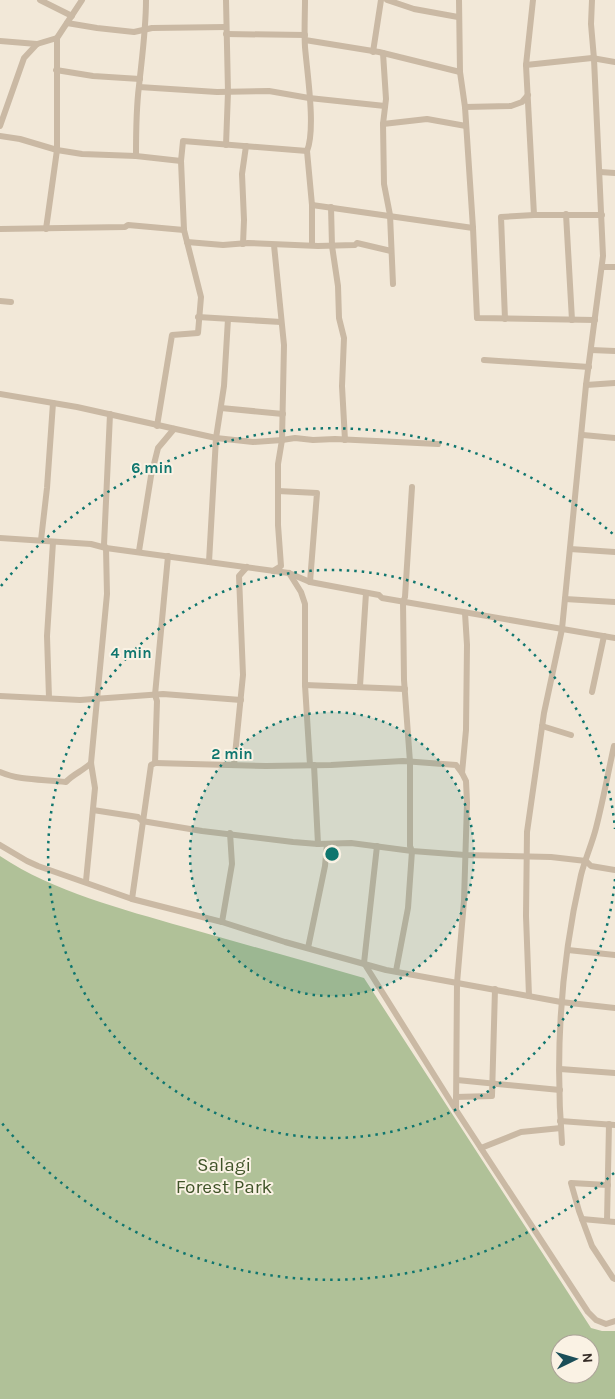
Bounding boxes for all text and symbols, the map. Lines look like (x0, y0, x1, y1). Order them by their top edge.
text: 6 min (131, 459, 173, 477)
text: 4 min (110, 644, 152, 662)
text: 2 min (211, 745, 253, 763)
centre of rings (323, 845, 341, 863)
park label: Salagi Forest Park (176, 1154, 273, 1198)
north arrow (550, 1334, 600, 1384)
text: N (579, 1352, 596, 1364)

